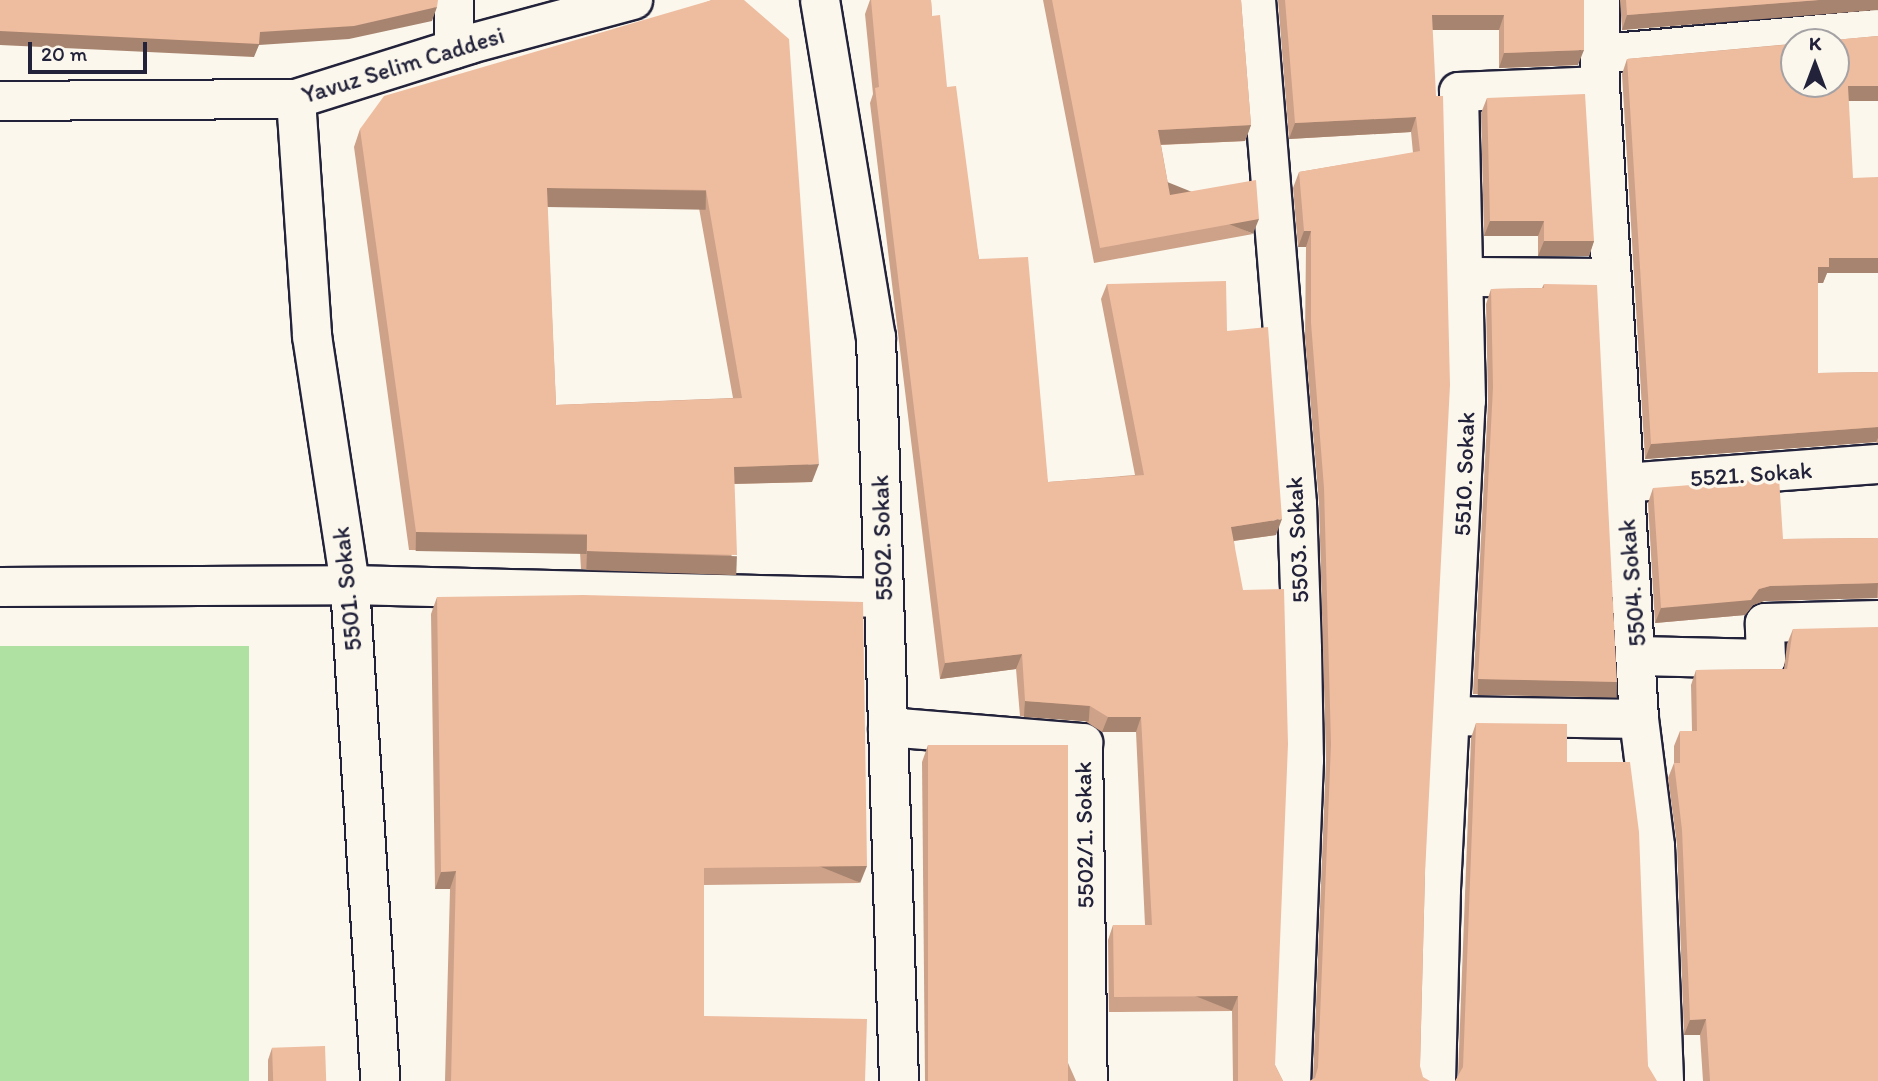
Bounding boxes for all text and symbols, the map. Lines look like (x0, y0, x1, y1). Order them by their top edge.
street label: Yavuz Selim Caddesi (298, 21, 508, 109)
scale bar (32, 28, 150, 72)
north arrow (1780, 28, 1850, 98)
text: K (1809, 32, 1821, 55)
text: 20 m (41, 41, 87, 66)
street label: 5510. Sokak (1447, 411, 1481, 537)
street label: 5521. Sokak (1689, 455, 1813, 493)
street label: 5502. Sokak (865, 474, 899, 602)
street label: 5503. Sokak (1279, 476, 1315, 604)
street label: 5504. Sokak (1612, 518, 1652, 648)
street label: 5501. Sokak (326, 526, 368, 652)
street label: 5502/1. Sokak (1068, 761, 1100, 909)

